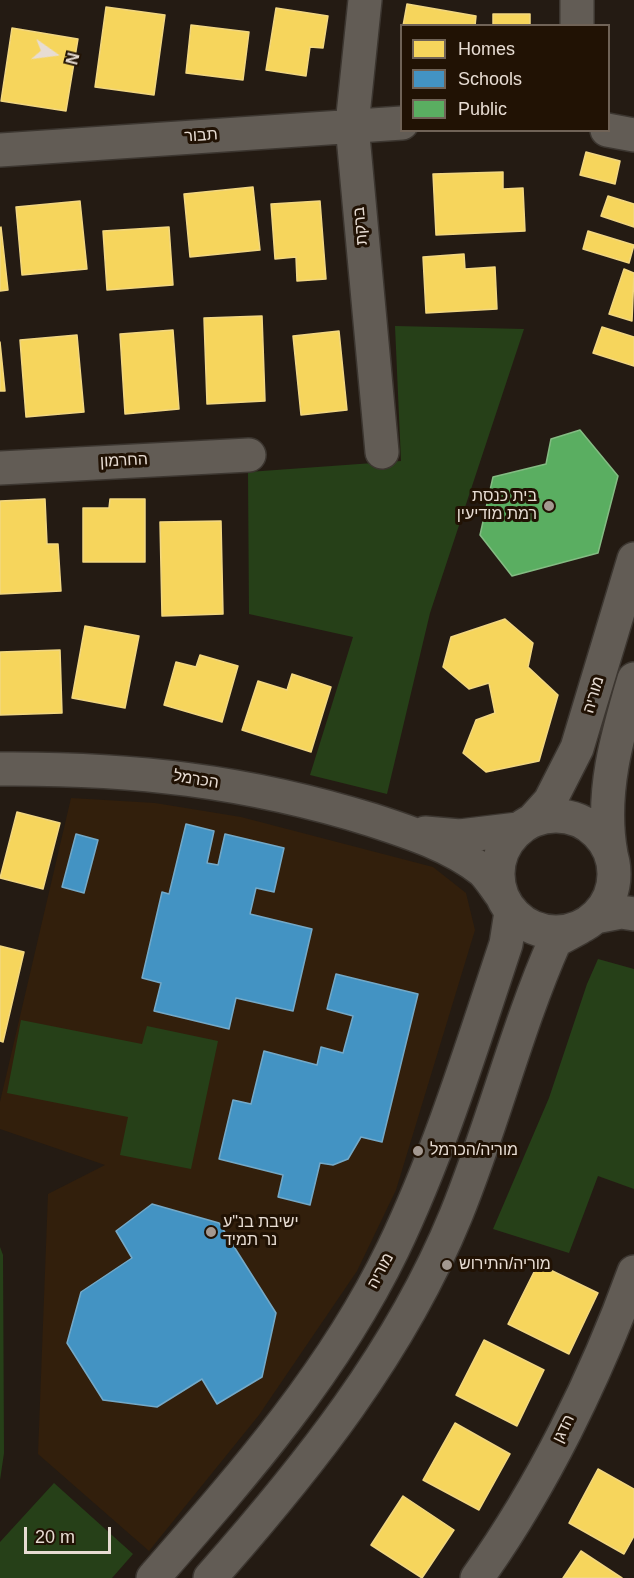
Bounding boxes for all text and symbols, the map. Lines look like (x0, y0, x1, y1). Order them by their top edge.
north arrow (24, 24, 84, 84)
legend (400, 24, 610, 132)
text: Homes (458, 39, 515, 59)
text: N (62, 51, 82, 66)
text: Schools (458, 69, 522, 89)
text: Public (458, 99, 507, 119)
street label: תבור (184, 125, 218, 147)
street label: ברקת (350, 206, 372, 246)
street label: החרמון (100, 450, 148, 472)
place label: בית כנסת רמת מודיעין (457, 487, 537, 525)
marker: בית כנסת רמת מודיעין (542, 499, 556, 513)
street label: מוריה (579, 674, 609, 716)
street label: הכרמל (172, 767, 220, 793)
place label: מוריה/הכרמל (430, 1141, 518, 1161)
marker: מוריה/הכרמל (411, 1144, 425, 1158)
place label: ישיבת בנ"ע נר תמיד (223, 1213, 299, 1251)
marker: ישיבת בנ"ע נר תמיד (204, 1225, 218, 1239)
street label: מוריה (364, 1250, 398, 1292)
place label: מוריה/התירוש (459, 1255, 551, 1275)
marker: מוריה/התירוש (440, 1258, 454, 1272)
street label: הדגן (549, 1412, 579, 1446)
scale bar (27, 1515, 114, 1553)
text: 20 m (35, 1527, 75, 1547)

